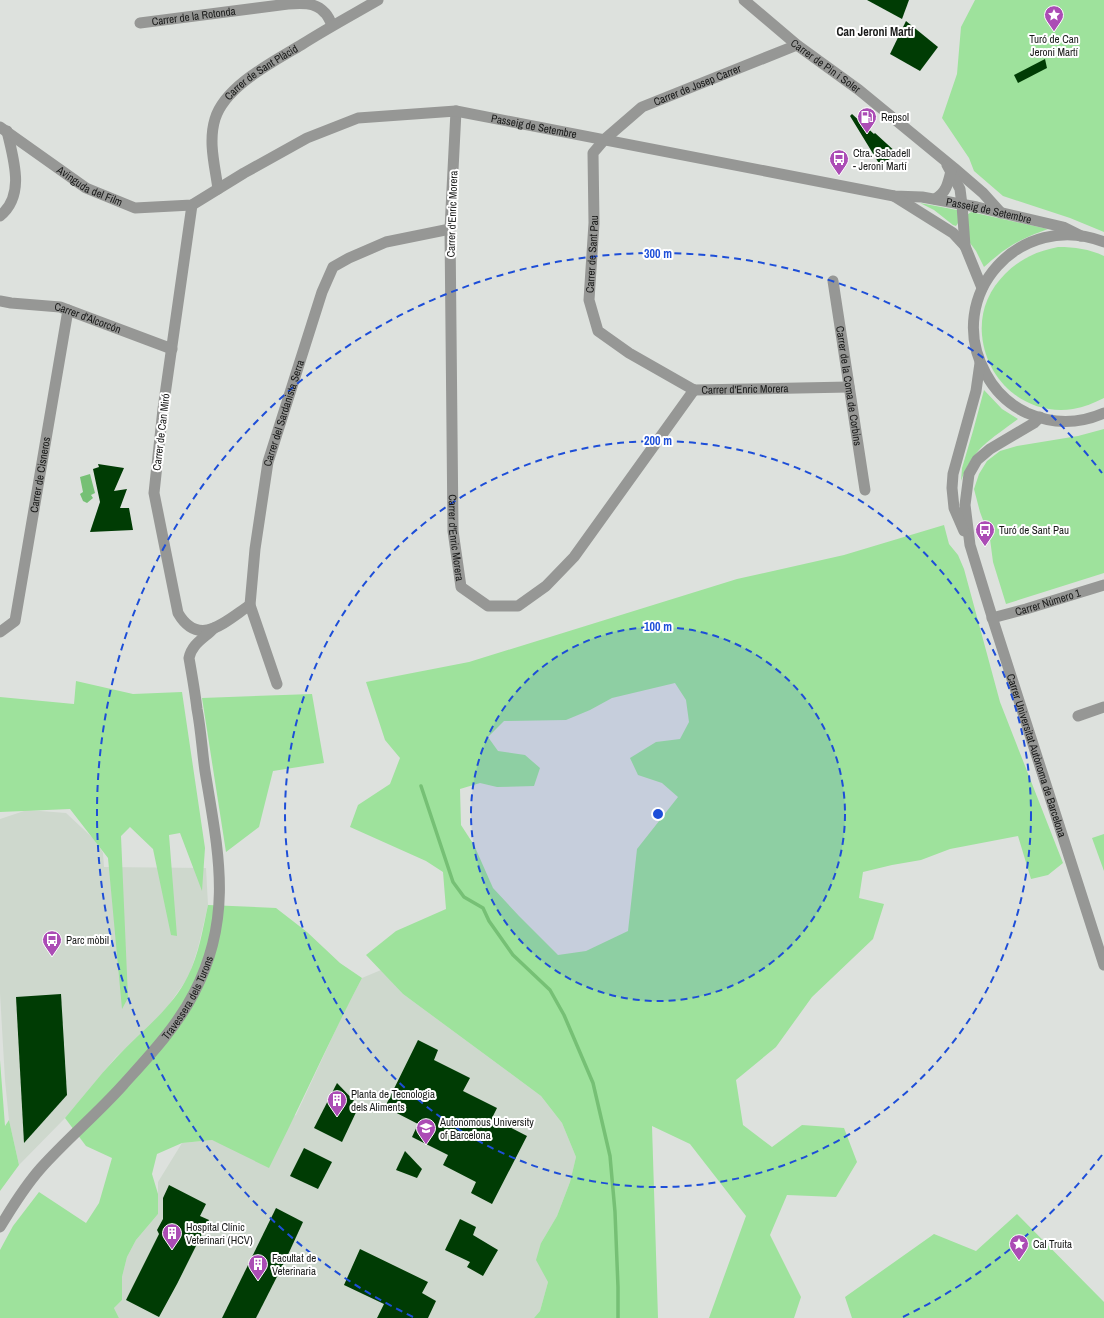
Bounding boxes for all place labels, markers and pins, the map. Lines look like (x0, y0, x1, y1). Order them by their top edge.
place icon: Turó de Can Jeroni Martí (1043, 4, 1065, 32)
place label: Turó de Can Jeroni Martí (1029, 32, 1079, 59)
fuel station icon: Repsol (856, 106, 878, 134)
place label: Repsol (881, 110, 909, 124)
place label: Ctra. Sabadell - Jeroni Martí (853, 146, 910, 173)
bus stop icon: Ctra. Sabadell - Jeroni Martí (828, 148, 850, 176)
bus stop icon: Turó de Sant Pau (974, 519, 996, 547)
place label: Turó de Sant Pau (999, 523, 1069, 537)
centre of rings (651, 807, 665, 821)
bus stop icon: Parc mòbil (41, 929, 63, 957)
place label: Parc mòbil (66, 933, 109, 947)
place label: Planta de Tecnologia dels Aliments (351, 1087, 435, 1114)
building icon: Planta de Tecnologia dels Aliments (326, 1089, 348, 1117)
place label: Autonomous University of Barcelona (439, 1115, 534, 1142)
school or university icon: Autonomous University of Barcelona (415, 1117, 437, 1145)
place label: Hospital Clínic Veterinari (HCV) (186, 1220, 253, 1247)
building icon: Hospital Clínic Veterinari (HCV) (161, 1222, 183, 1250)
place icon: Cal Truita (1008, 1233, 1030, 1261)
place label: Cal Truita (1033, 1237, 1072, 1251)
place label: Facultat de Veterinaria (272, 1251, 316, 1278)
building icon: Facultat de Veterinaria (247, 1253, 269, 1281)

